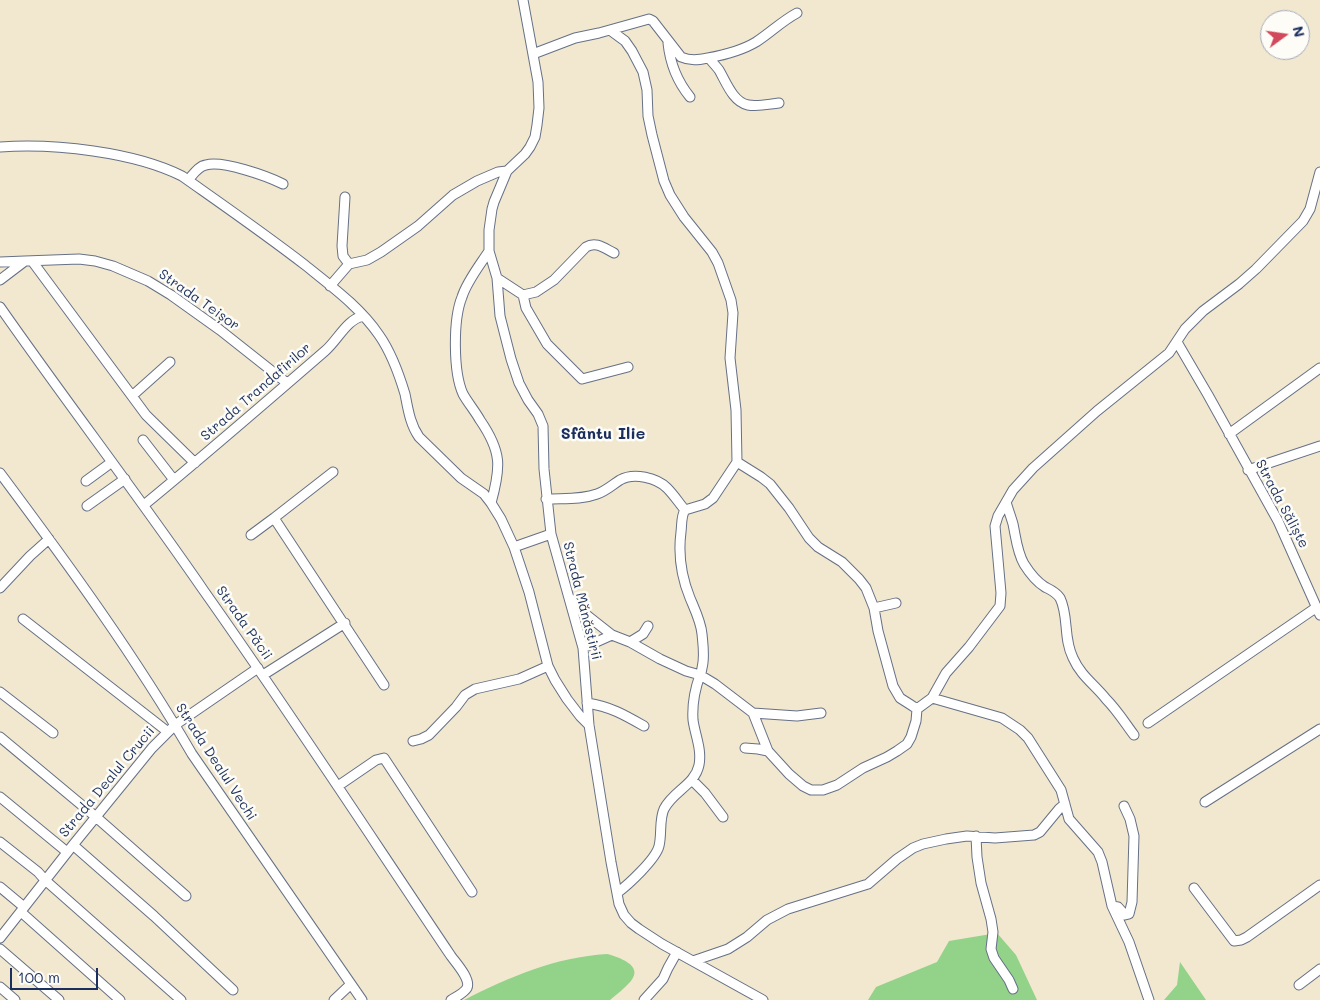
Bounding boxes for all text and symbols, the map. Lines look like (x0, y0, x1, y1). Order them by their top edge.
north arrow (1260, 10, 1310, 60)
text: N (1289, 24, 1310, 39)
street label: Strada Teișor (155, 266, 243, 334)
street label: Strada Trandafirilor (197, 340, 315, 444)
district label: Sfântu Ilie (561, 424, 645, 444)
street label: Strada Săliște (1252, 457, 1312, 551)
street label: Strada Mănăstirii (559, 540, 605, 662)
street label: Strada Păcii (212, 583, 276, 663)
street label: Strada Dealul Vechi (172, 700, 260, 824)
street label: Strada Dealul Crucii (56, 723, 158, 841)
scale bar (12, 958, 100, 990)
text: 100 m (18, 967, 60, 987)

